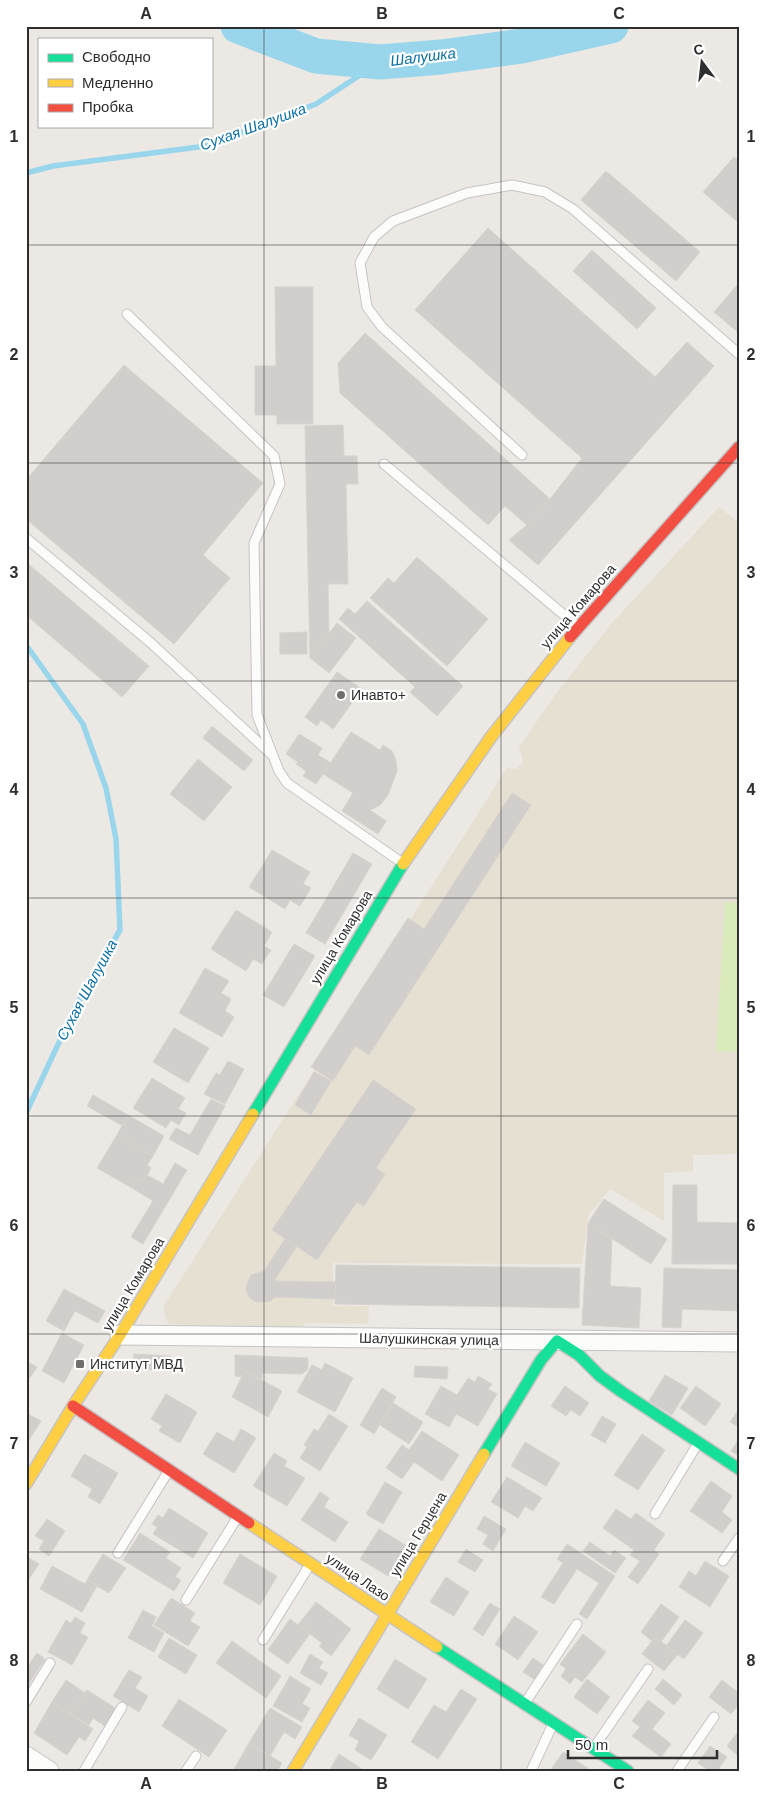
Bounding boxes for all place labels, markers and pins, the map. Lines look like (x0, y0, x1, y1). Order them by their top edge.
place label: Инавто+ (351, 687, 406, 703)
marker: Инавто+ (335, 689, 347, 701)
place label: Институт МВД (90, 1356, 184, 1372)
marker: Институт МВД (74, 1358, 86, 1370)

